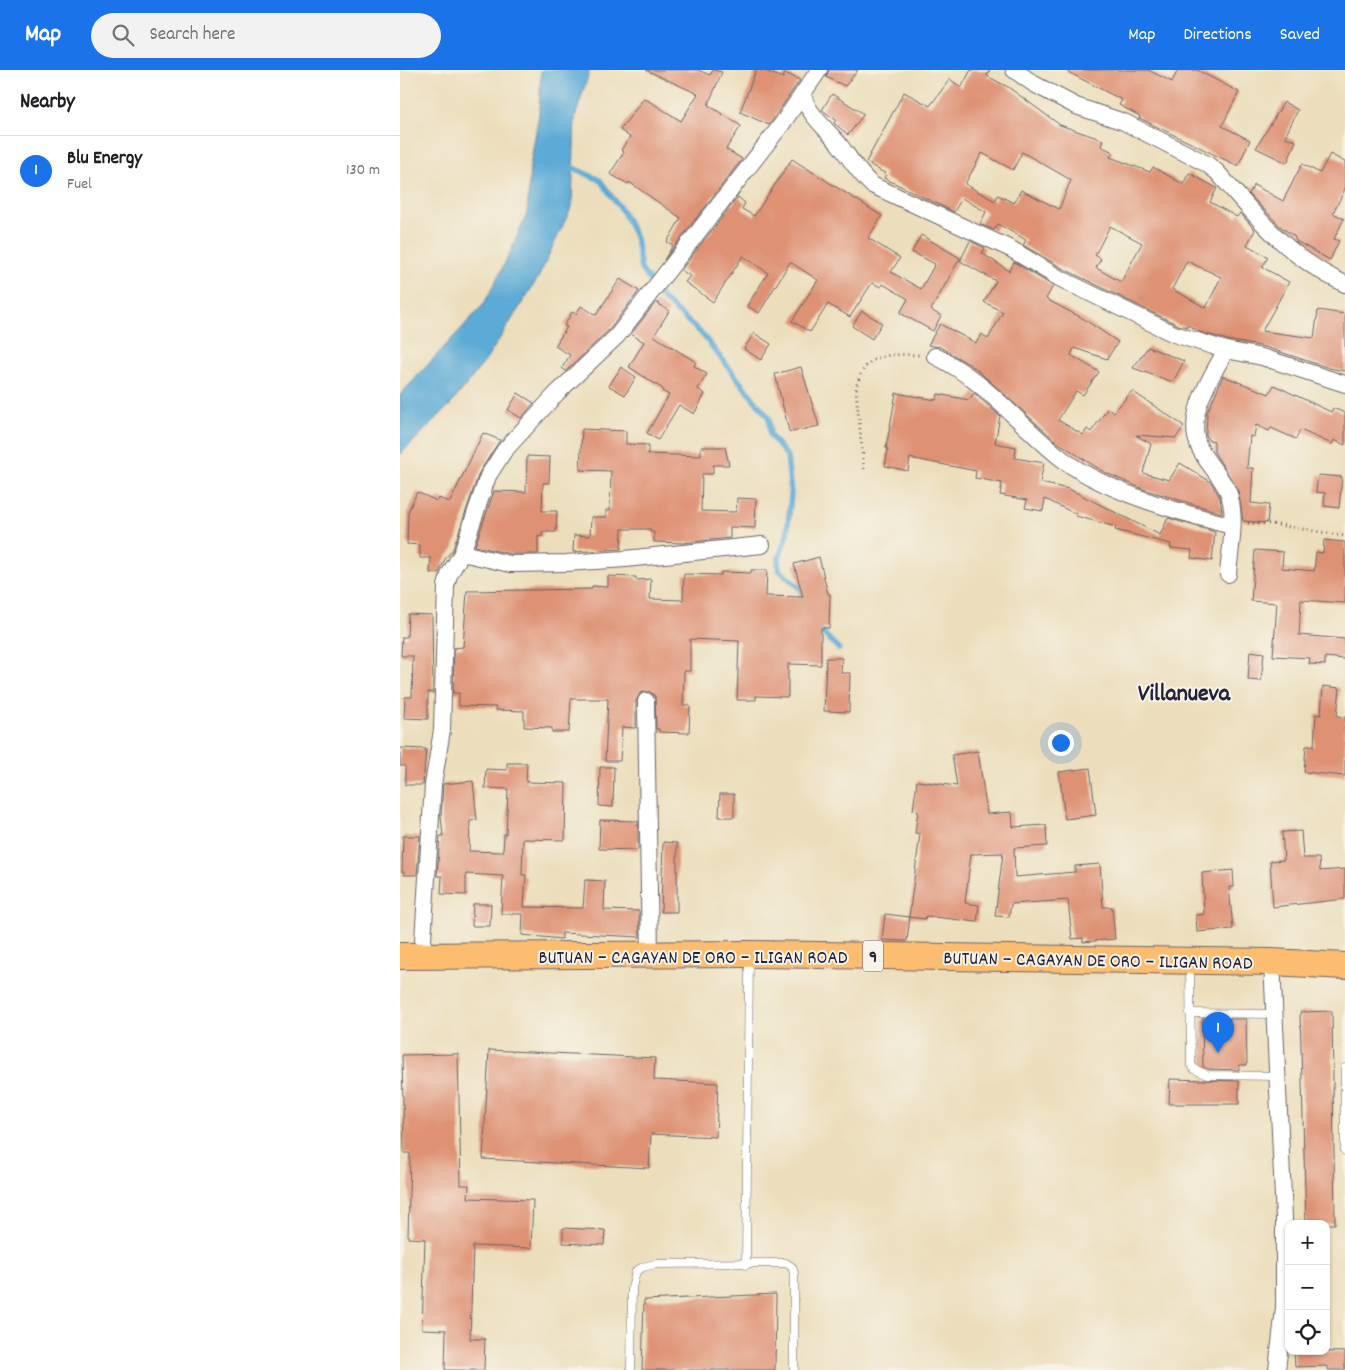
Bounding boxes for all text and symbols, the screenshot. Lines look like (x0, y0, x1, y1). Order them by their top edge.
search box (91, 13, 441, 58)
text: Map (25, 18, 61, 52)
icon: search (109, 21, 137, 49)
text: Search here (149, 22, 235, 49)
text: Map (1128, 23, 1155, 48)
text: Directions (1183, 23, 1252, 48)
text: Saved (1280, 23, 1320, 48)
text: Nearby (20, 88, 75, 118)
text: Blu Energy (67, 146, 142, 173)
text: 1 (34, 159, 38, 182)
text: 130 m (346, 159, 380, 182)
text: Fuel (67, 173, 92, 196)
district label: Villanueva (1138, 678, 1231, 712)
your location (1048, 730, 1074, 756)
road number: 9 (863, 940, 883, 971)
street label: BUTUAN – CAGAYAN DE ORO – ILIGAN ROAD (538, 946, 848, 973)
street label: BUTUAN – CAGAYAN DE ORO – ILIGAN ROAD (943, 946, 1253, 979)
pin: 1 (1202, 1012, 1234, 1053)
map controls (1285, 1220, 1330, 1355)
button: + (1285, 1220, 1330, 1265)
button: − (1285, 1265, 1330, 1310)
button: locate (1285, 1310, 1330, 1355)

